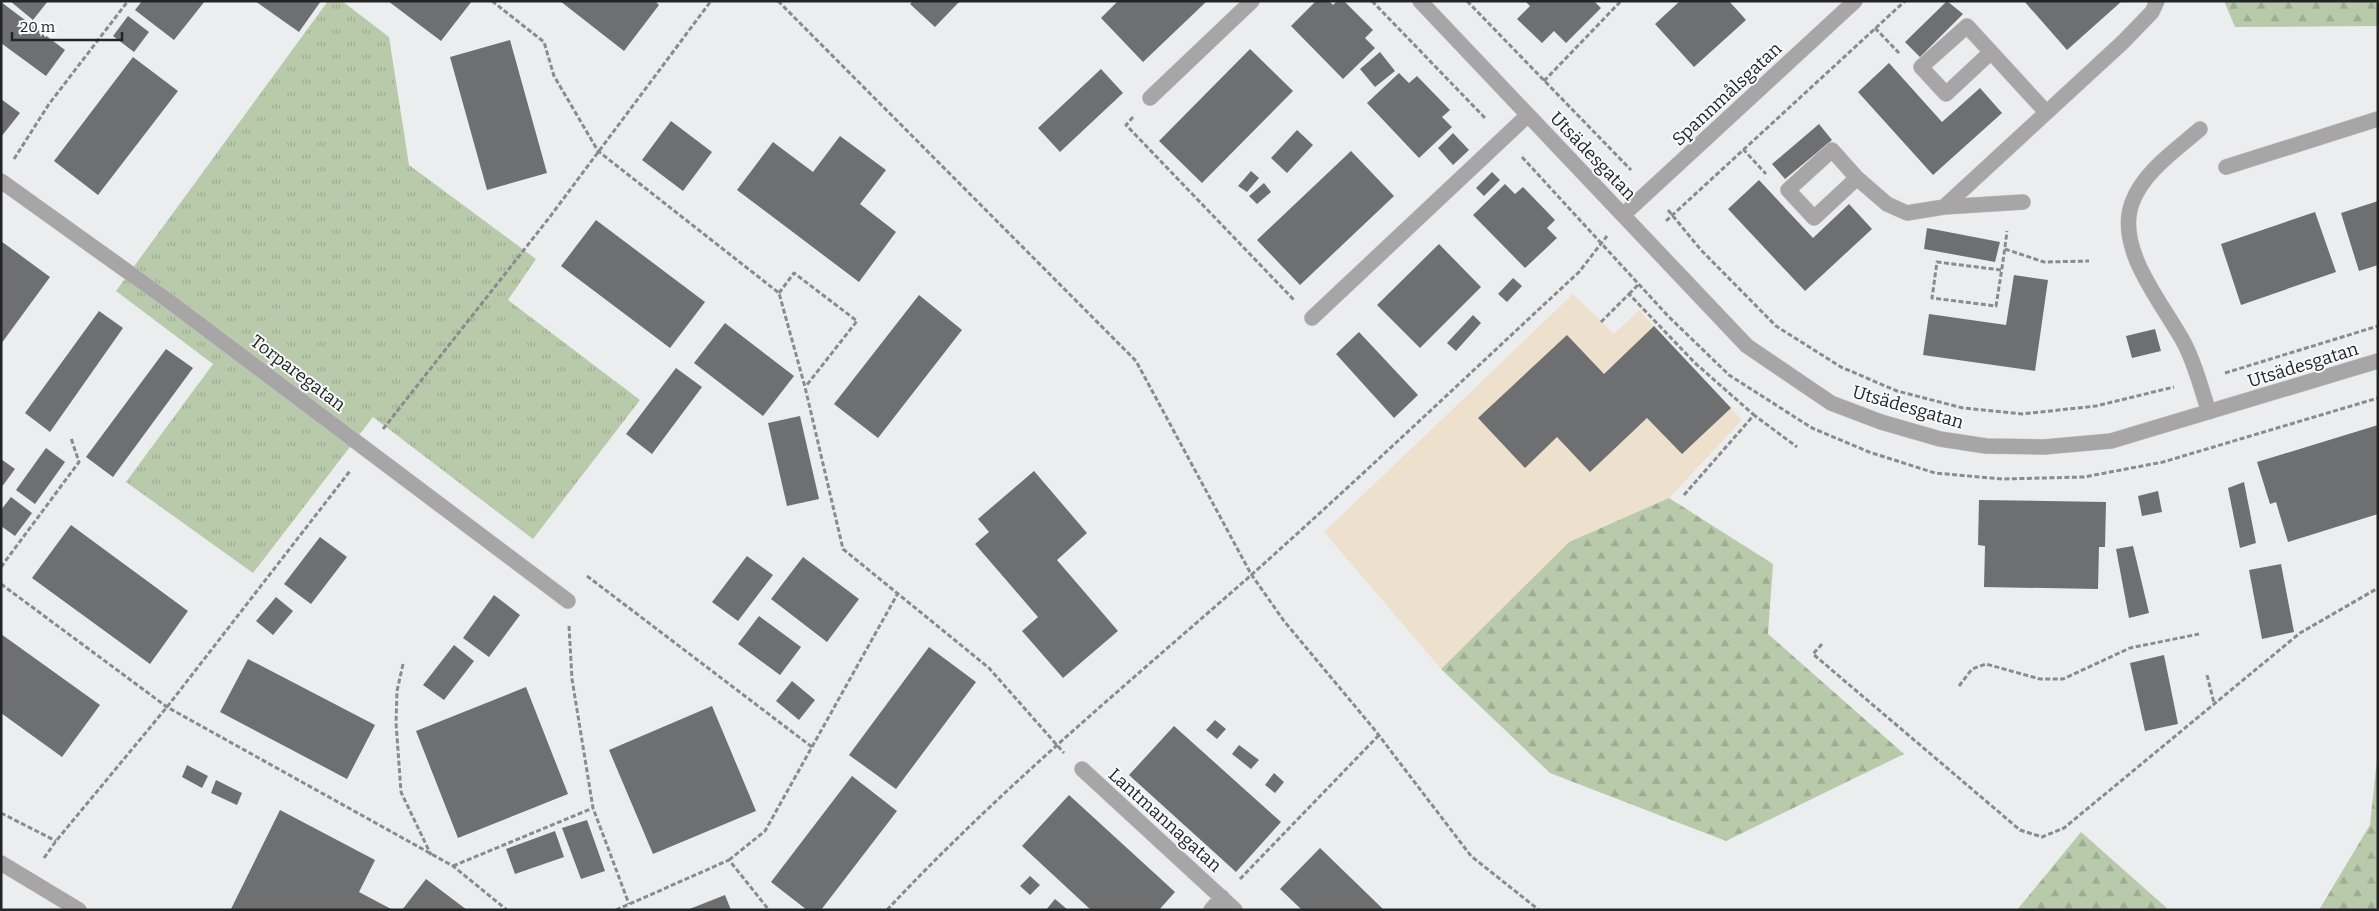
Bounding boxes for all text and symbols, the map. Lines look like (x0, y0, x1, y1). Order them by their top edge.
scale bar (12, 10, 122, 42)
text: 20 m (20, 18, 56, 36)
street label: Spannmålsgatan (1668, 37, 1787, 150)
street label: Utsädesgatan (1545, 107, 1641, 205)
street label: Torparegatan (246, 330, 350, 416)
street label: Utsädesgatan (2245, 338, 2362, 392)
street label: Utsädesgatan (1850, 381, 1967, 434)
street label: Lantmannagatan (1104, 764, 1226, 877)

